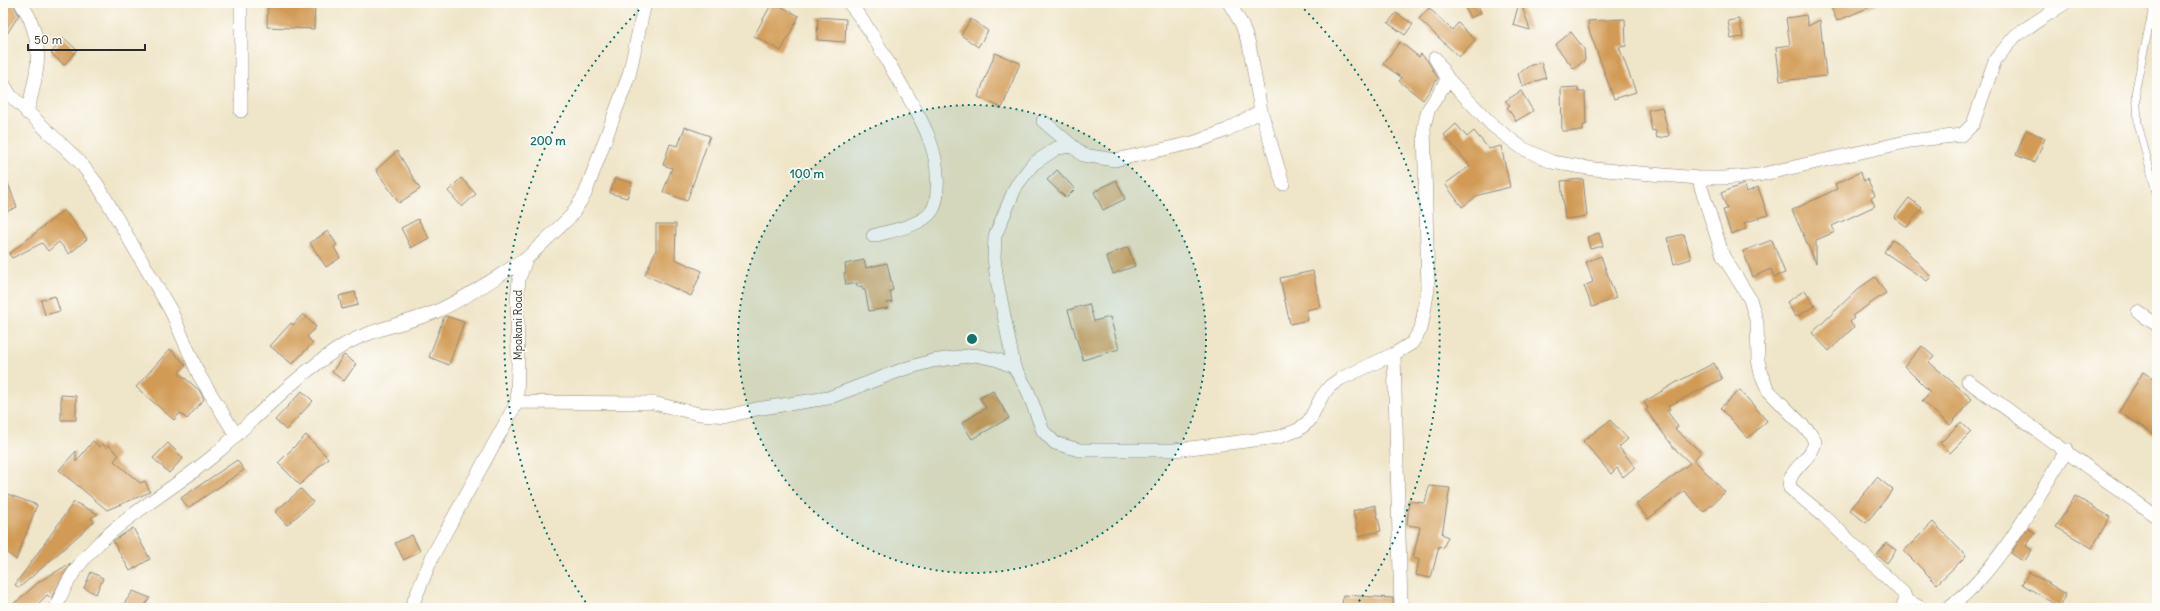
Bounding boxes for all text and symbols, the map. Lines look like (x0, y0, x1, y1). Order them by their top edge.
scale bar (28, 26, 145, 52)
text: 50 m (34, 32, 63, 47)
text: 200 m (530, 133, 566, 148)
text: 100 m (790, 166, 824, 181)
street label: Mpakani Road (511, 289, 525, 360)
centre of rings (965, 332, 979, 346)

